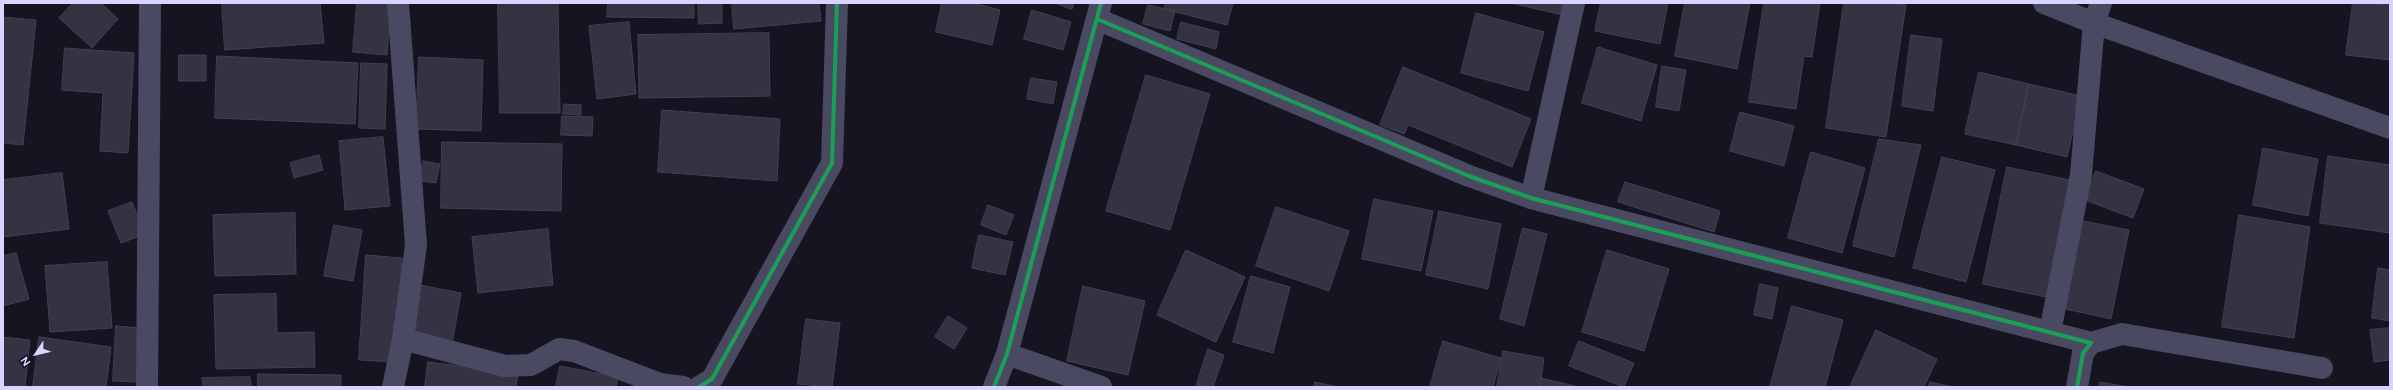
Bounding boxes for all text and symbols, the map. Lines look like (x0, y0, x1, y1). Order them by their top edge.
north arrow (16, 334, 56, 374)
text: N (18, 354, 34, 368)

